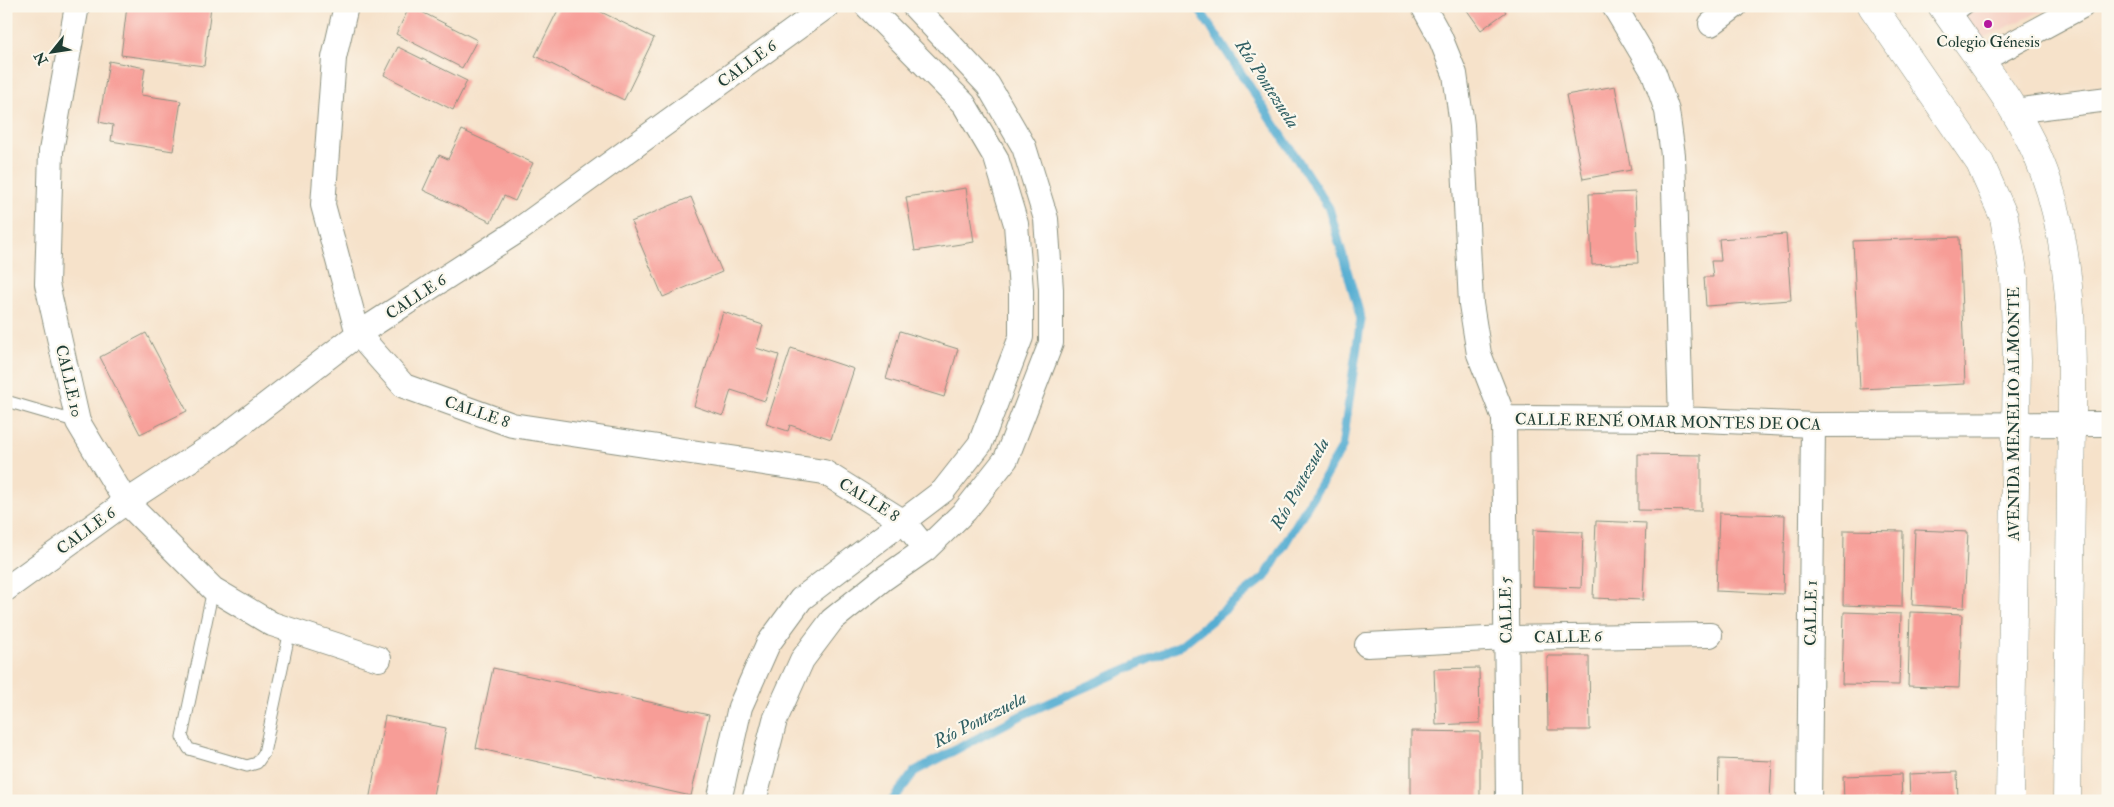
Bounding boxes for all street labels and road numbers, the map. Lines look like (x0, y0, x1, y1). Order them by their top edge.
street label: CALLE 6 (714, 35, 781, 92)
street label: CALLE 6 (382, 270, 451, 324)
street label: AVENIDA MENELIO ALMONTE (2004, 287, 2024, 542)
street label: CALLE 10 (51, 343, 87, 419)
street label: CALLE 8 (442, 392, 513, 433)
street label: CALLE RENÉ OMAR MONTES DE OCA (1515, 408, 1821, 435)
street label: CALLE 8 (835, 474, 903, 527)
street label: CALLE 6 (53, 502, 120, 559)
street label: CALLE 5 (1495, 576, 1517, 644)
street label: CALLE 1 (1800, 580, 1822, 646)
street label: CALLE 6 (1534, 626, 1603, 648)

